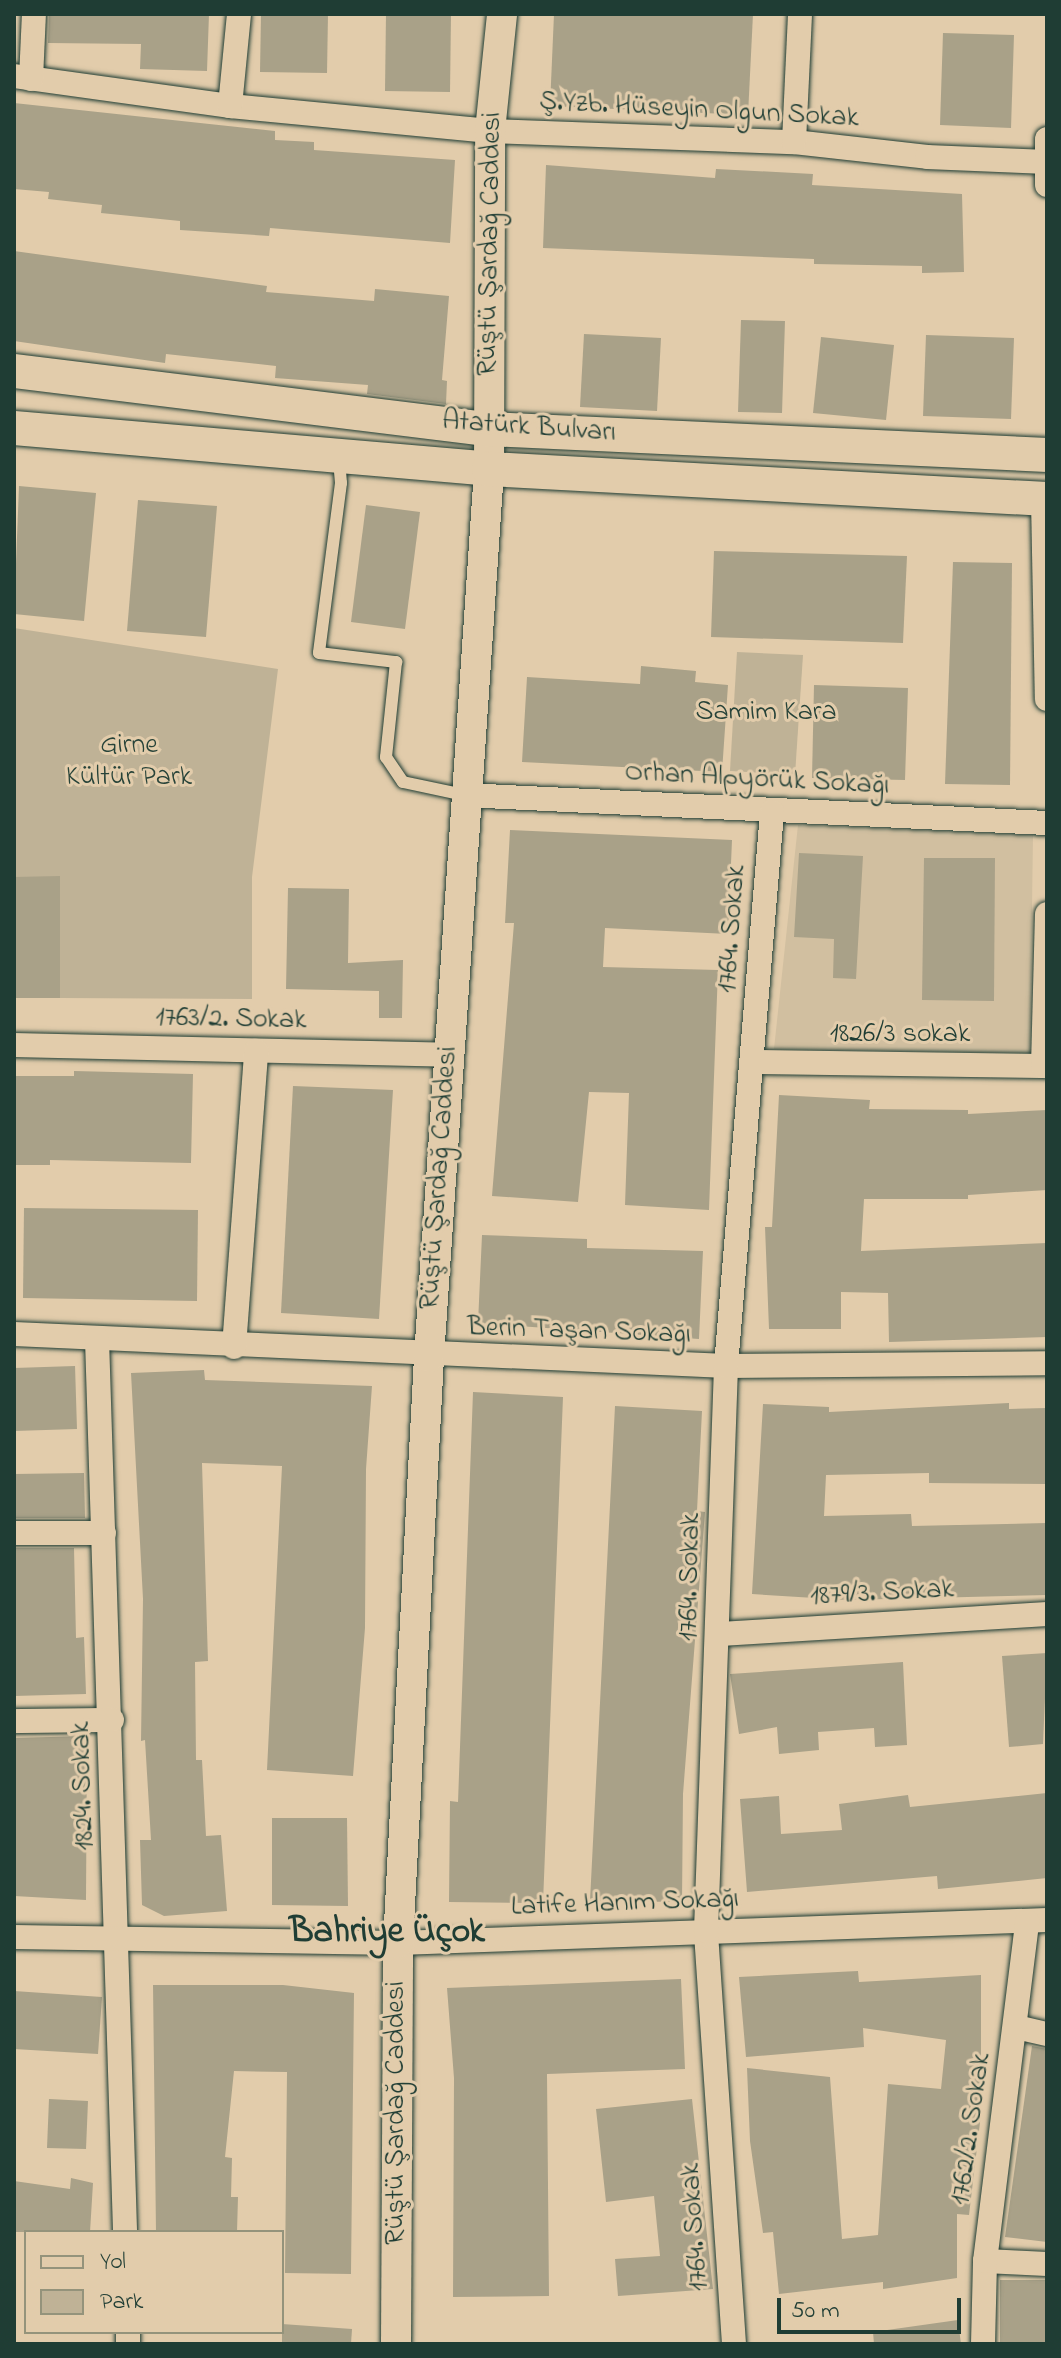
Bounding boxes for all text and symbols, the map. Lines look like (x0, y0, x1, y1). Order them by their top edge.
street label: Ş.Yzb. Hüseyin Olgun Sokak (538, 86, 860, 136)
street label: Rüştü Şardağ Caddesi (472, 112, 510, 376)
street label: Atatürk Bulvarı (441, 405, 617, 451)
park label: Samim Kara (695, 696, 837, 730)
park label: Girne Kültür Park (66, 729, 192, 795)
street label: Orhan Alpyörük Sokağı (624, 756, 890, 804)
street label: 1764. Sokak (712, 864, 754, 994)
street label: 1763/2. Sokak (155, 1002, 307, 1038)
street label: 1826/3 sokak (830, 1018, 970, 1052)
street label: Rüştü Şardağ Caddesi (414, 1045, 466, 1311)
street label: Berin Taşan Sokağı (466, 1311, 692, 1353)
street label: 1764. Sokak (673, 1513, 709, 1641)
street label: 1879/3. Sokak (809, 1573, 955, 1615)
street label: 1824. Sokak (65, 1721, 103, 1851)
street label: Latife Hanım Sokağı (510, 1883, 740, 1925)
district label: Bahriye Üçok (289, 1911, 485, 1955)
street label: Rüştü Şardağ Caddesi (380, 1981, 414, 2245)
street label: 1762/2. Sokak (945, 2051, 999, 2207)
street label: 1764. Sokak (675, 2162, 717, 2292)
legend (24, 2230, 284, 2334)
text: Yol (100, 2245, 126, 2280)
scale bar (781, 2282, 965, 2332)
text: Park (100, 2285, 143, 2320)
text: 50 m (791, 2294, 840, 2329)

